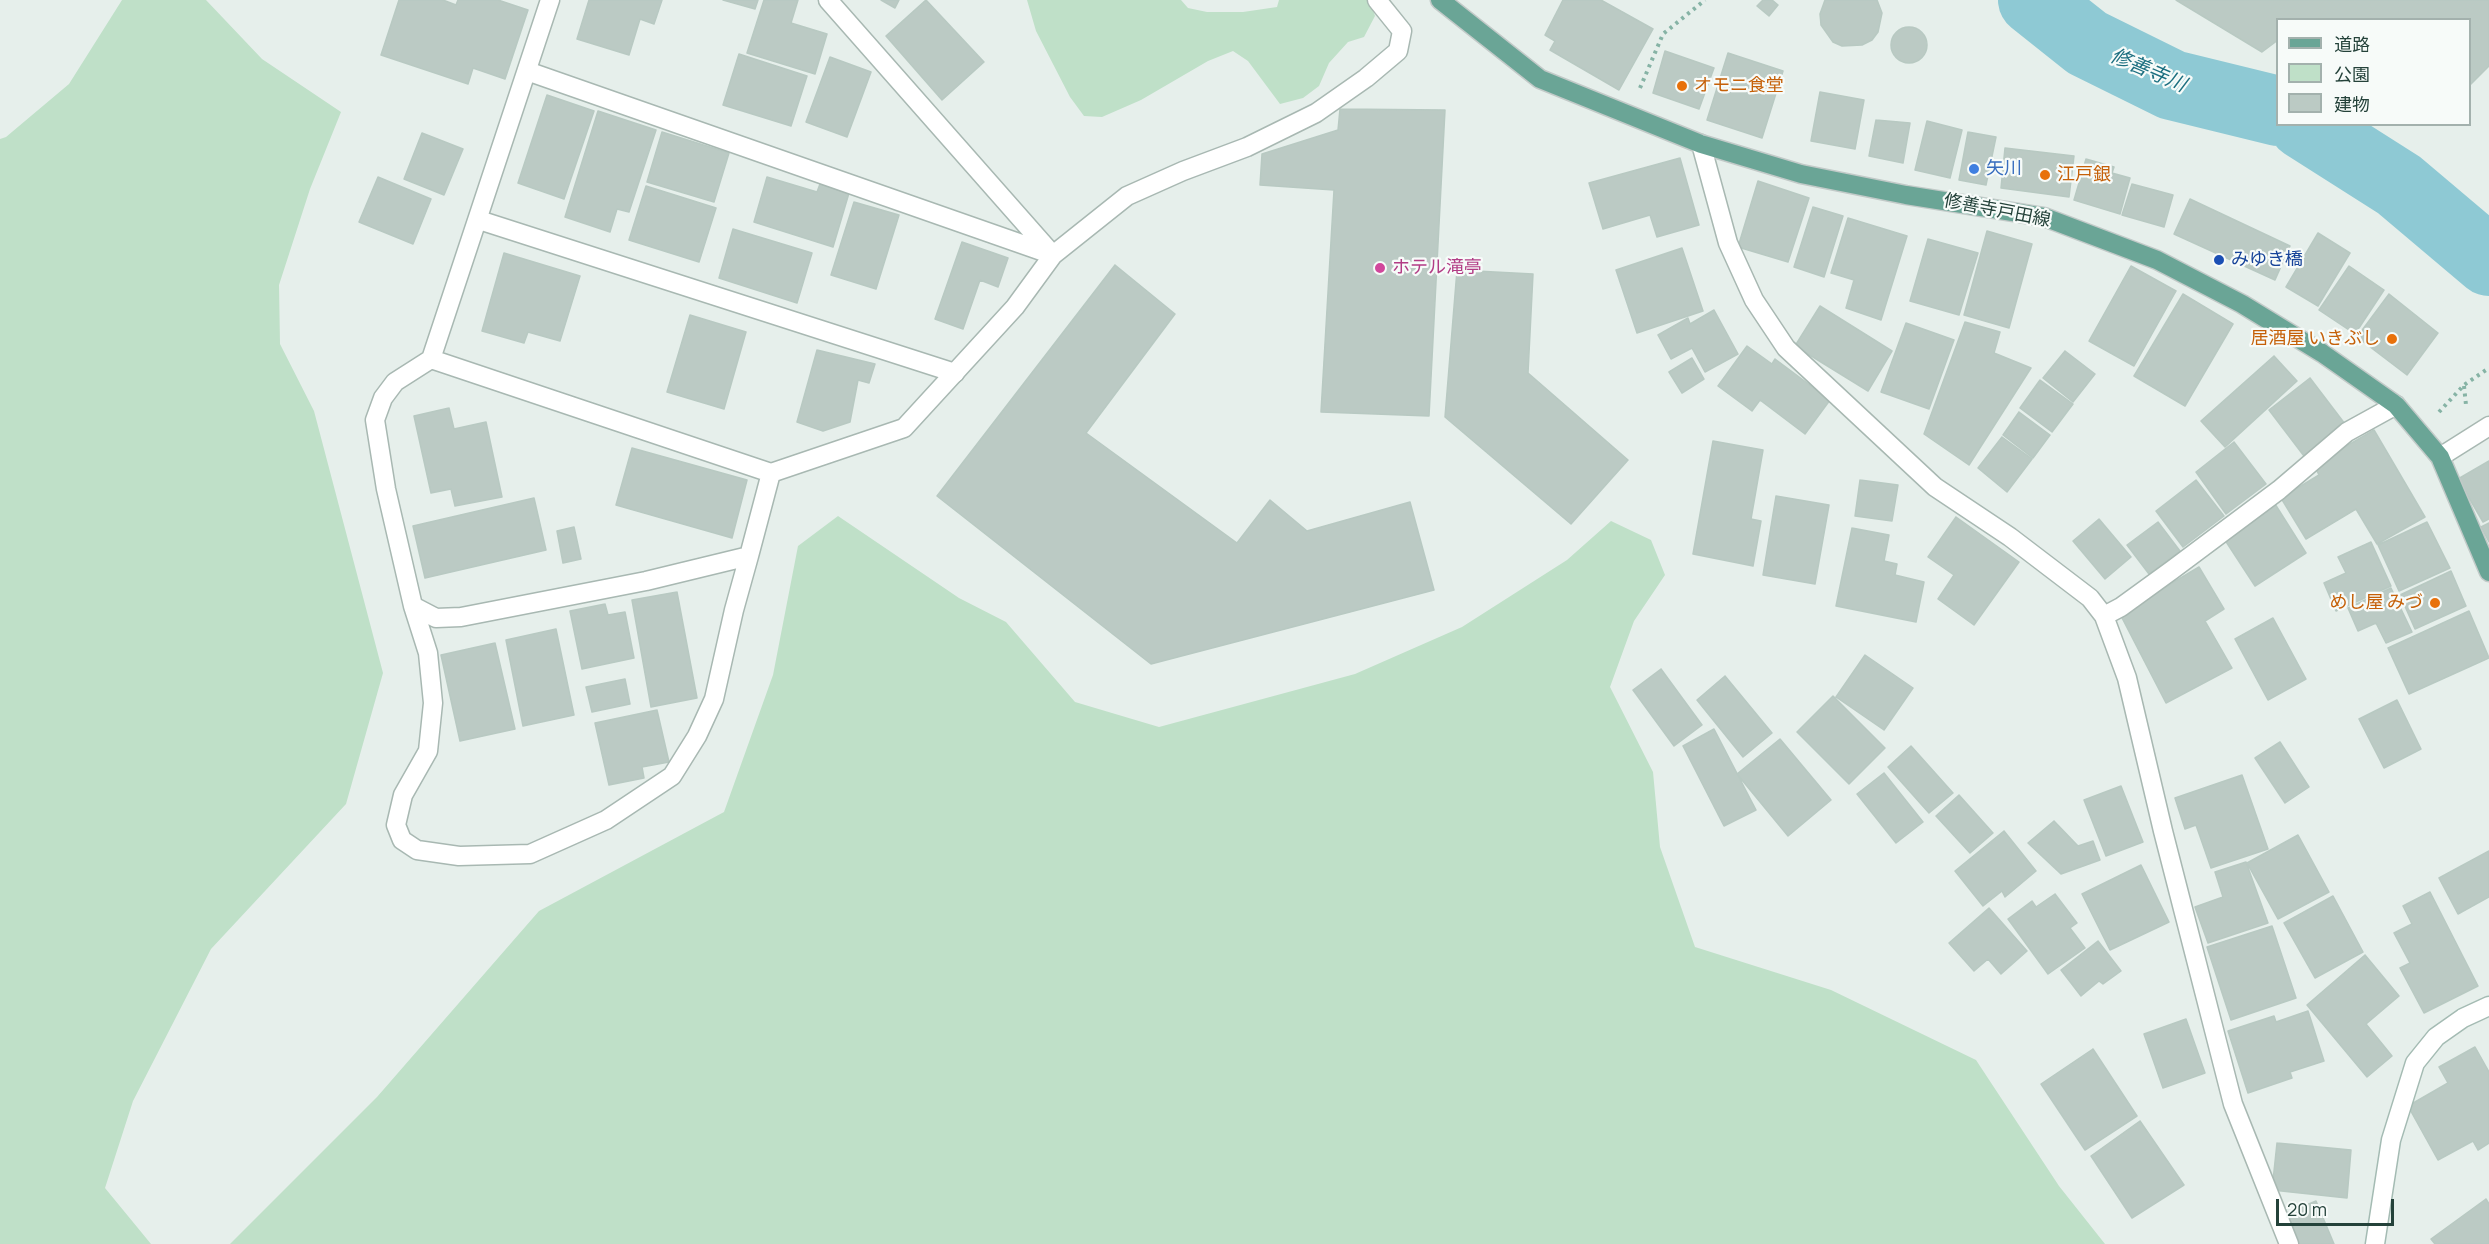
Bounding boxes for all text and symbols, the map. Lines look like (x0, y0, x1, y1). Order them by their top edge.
legend (2276, 18, 2471, 126)
text: 道路 (2334, 32, 2370, 56)
water label: 修善寺川 (2106, 44, 2190, 98)
text: 公園 (2334, 62, 2370, 86)
place label: オモニ食堂 (1694, 75, 1784, 97)
marker: オモニ食堂 (1675, 79, 1689, 93)
text: 建物 (2334, 92, 2370, 116)
place label: 矢川 (1986, 158, 2022, 180)
marker: 矢川 (1967, 162, 1981, 176)
place label: 江戸銀 (2057, 164, 2111, 186)
marker: 江戸銀 (2038, 168, 2052, 182)
street label: 修善寺戸田線 (1942, 190, 2052, 232)
place label: みゆき橋 (2231, 249, 2303, 271)
marker: みゆき橋 (2212, 253, 2226, 267)
place label: ホテル滝亭 (1392, 257, 1482, 279)
marker: ホテル滝亭 (1373, 261, 1387, 275)
place label: 居酒屋 いきぶし (2250, 328, 2380, 350)
marker: 居酒屋 いきぶし (2385, 332, 2399, 346)
place label: めし屋 みづ (2329, 592, 2423, 614)
marker: めし屋 みづ (2428, 596, 2442, 610)
scale bar (2279, 1187, 2398, 1225)
text: 20 m (2287, 1197, 2327, 1221)

